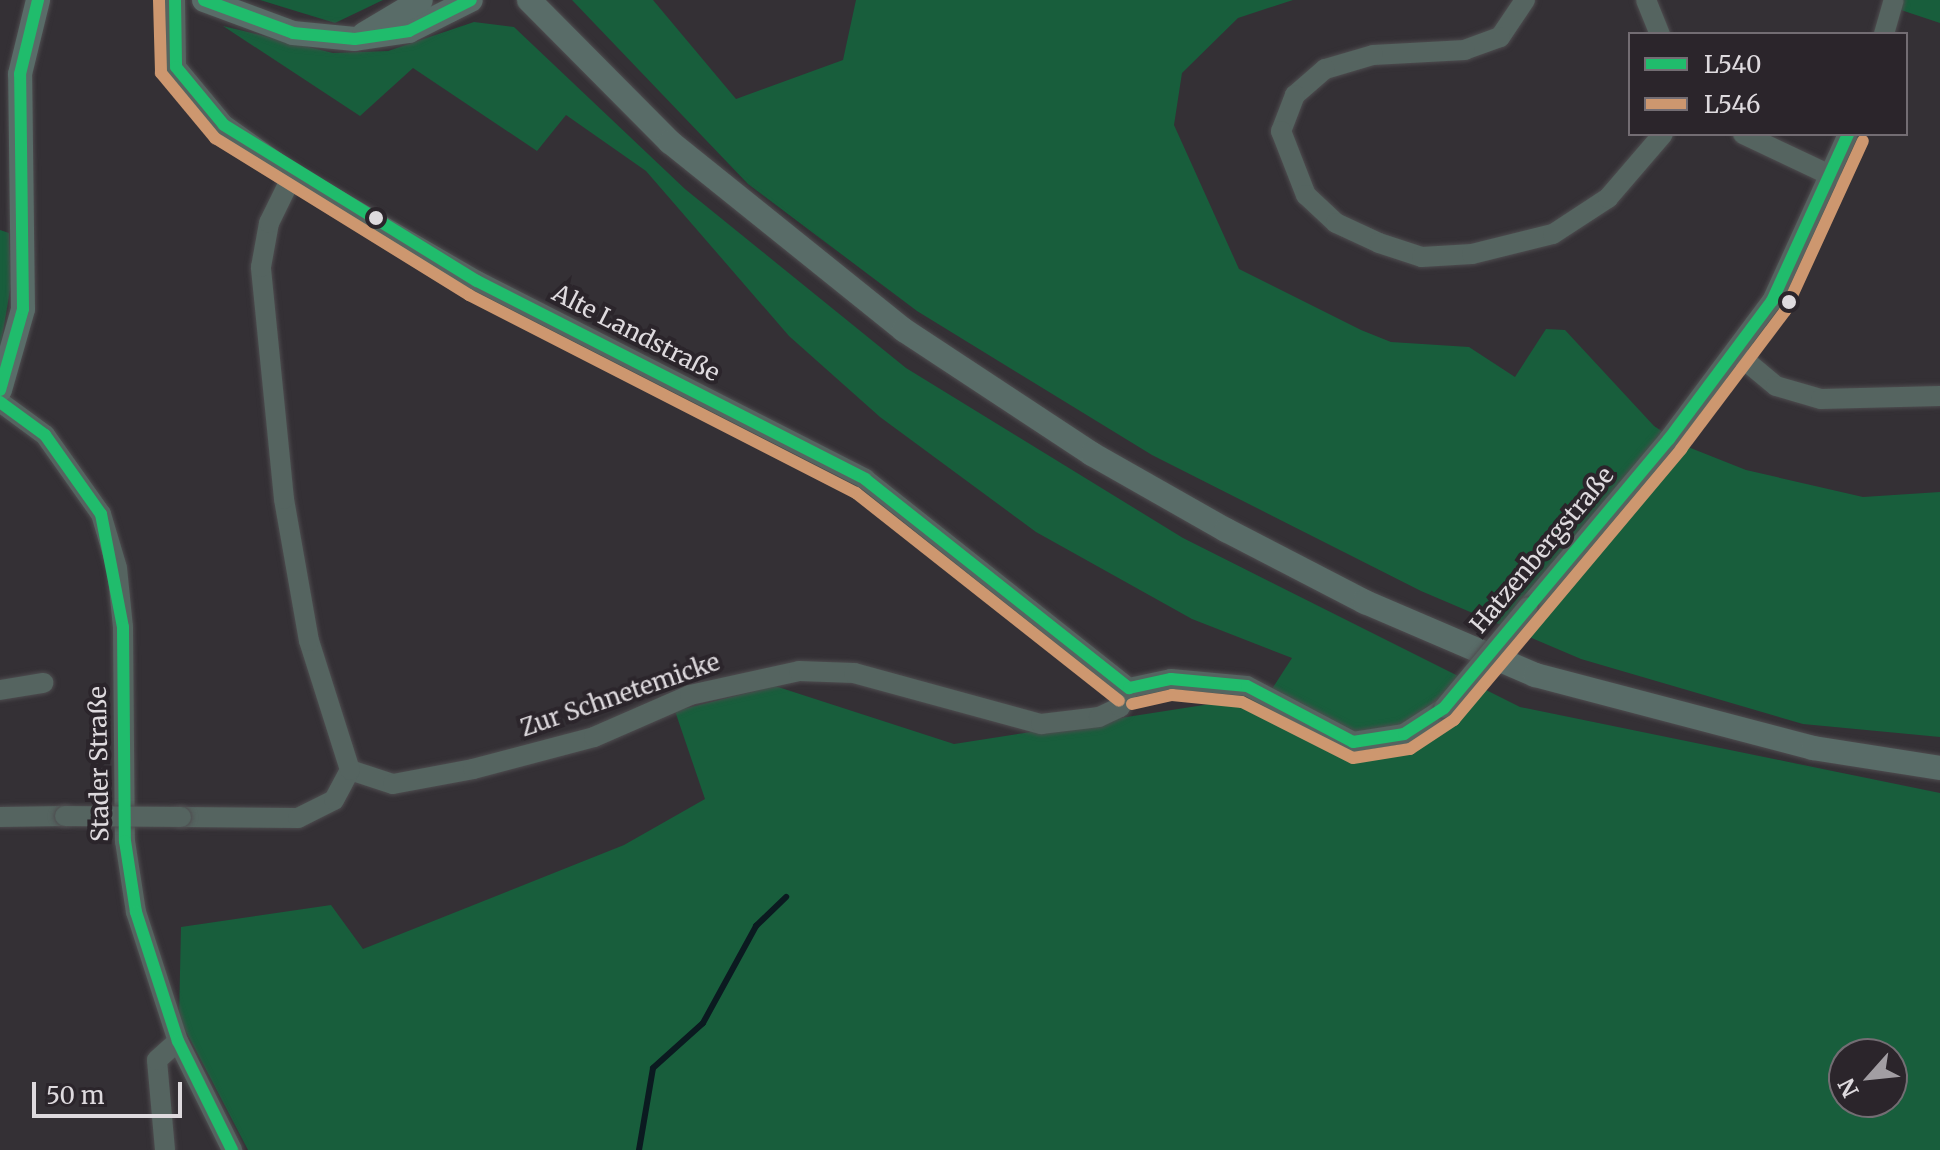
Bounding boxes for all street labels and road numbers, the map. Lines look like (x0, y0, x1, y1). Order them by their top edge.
street label: Alte Landstraße (548, 278, 724, 388)
street label: Hatzenbergstraße (1464, 461, 1620, 639)
street label: Zur Schnetemicke (517, 647, 723, 743)
street label: Stader Straße (83, 686, 115, 842)

